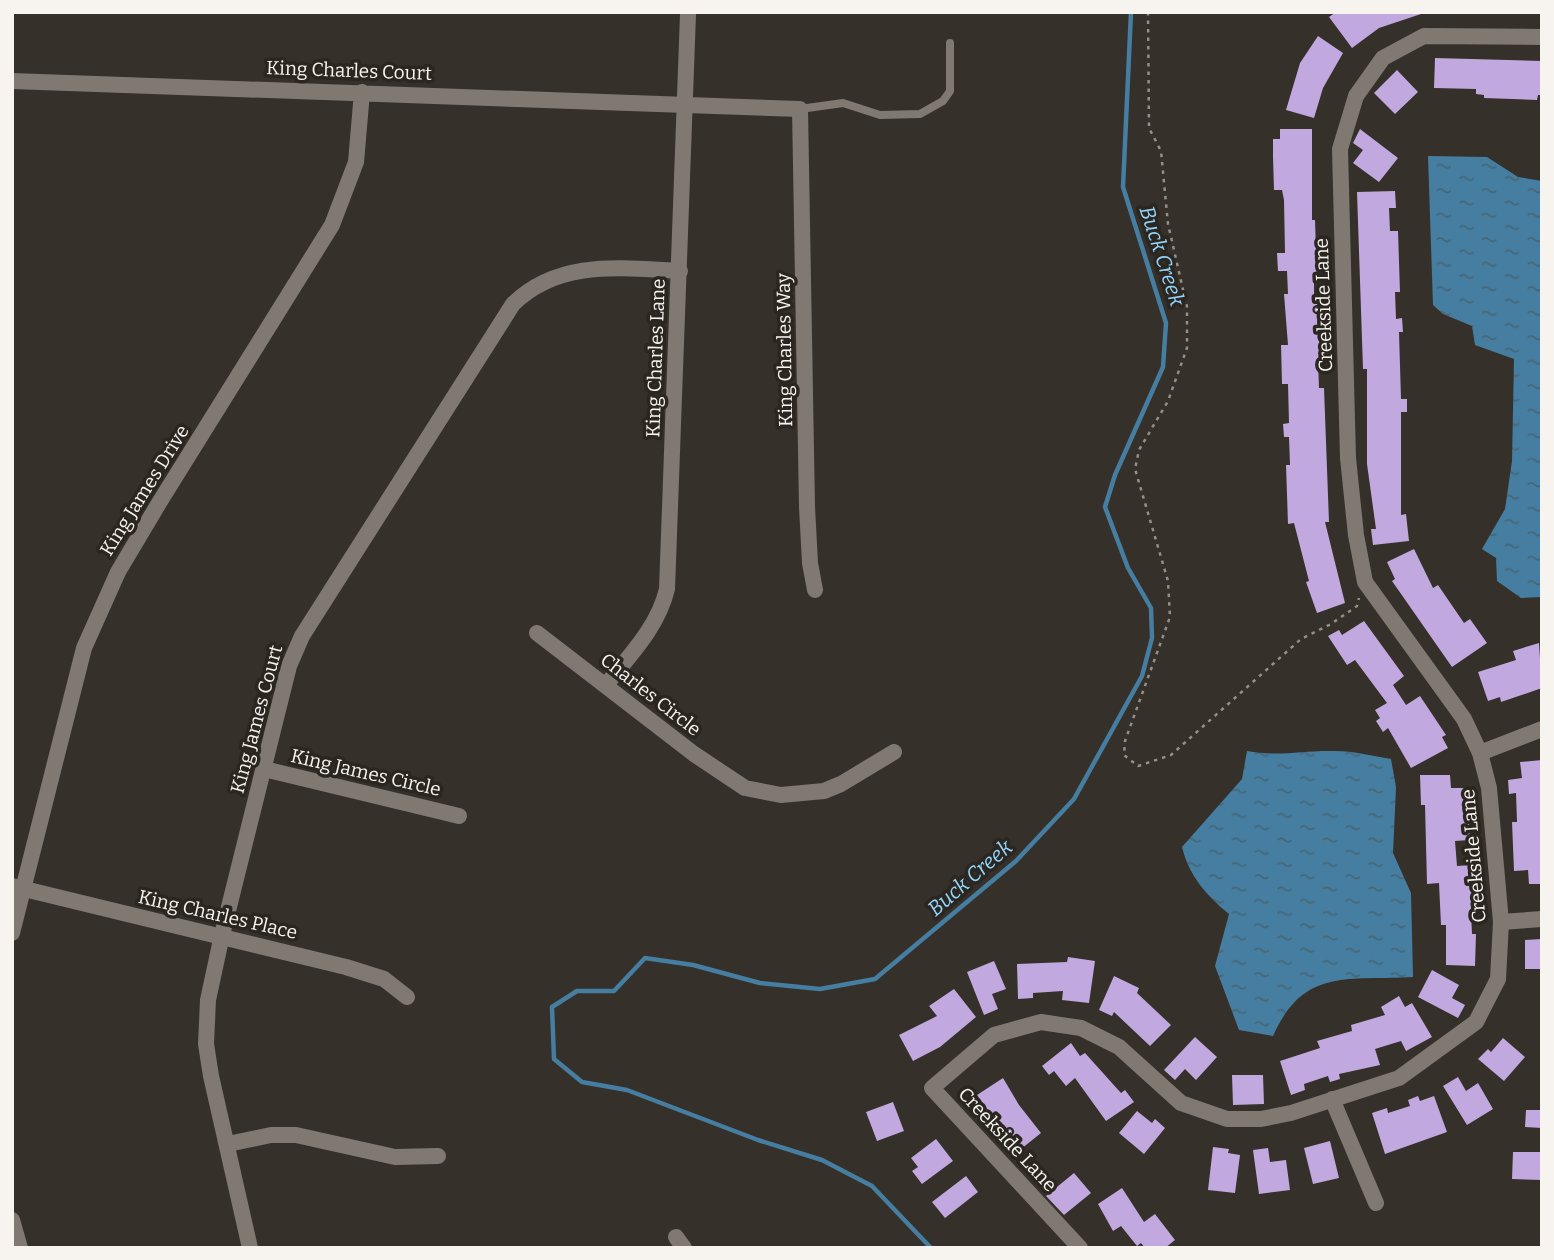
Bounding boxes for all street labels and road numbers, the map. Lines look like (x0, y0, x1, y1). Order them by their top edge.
street label: King Charles Court (266, 56, 432, 85)
street label: Creekside Lane (1310, 238, 1337, 372)
street label: King Charles Way (772, 272, 797, 427)
street label: King Charles Lane (641, 278, 670, 438)
street label: King James Drive (95, 421, 194, 560)
street label: King James Court (226, 642, 287, 796)
street label: Charles Circle (596, 648, 706, 741)
street label: King James Circle (289, 744, 443, 801)
street label: Creekside Lane (1456, 788, 1491, 924)
street label: King Charles Place (136, 885, 300, 944)
street label: Creekside Lane (954, 1083, 1062, 1196)

